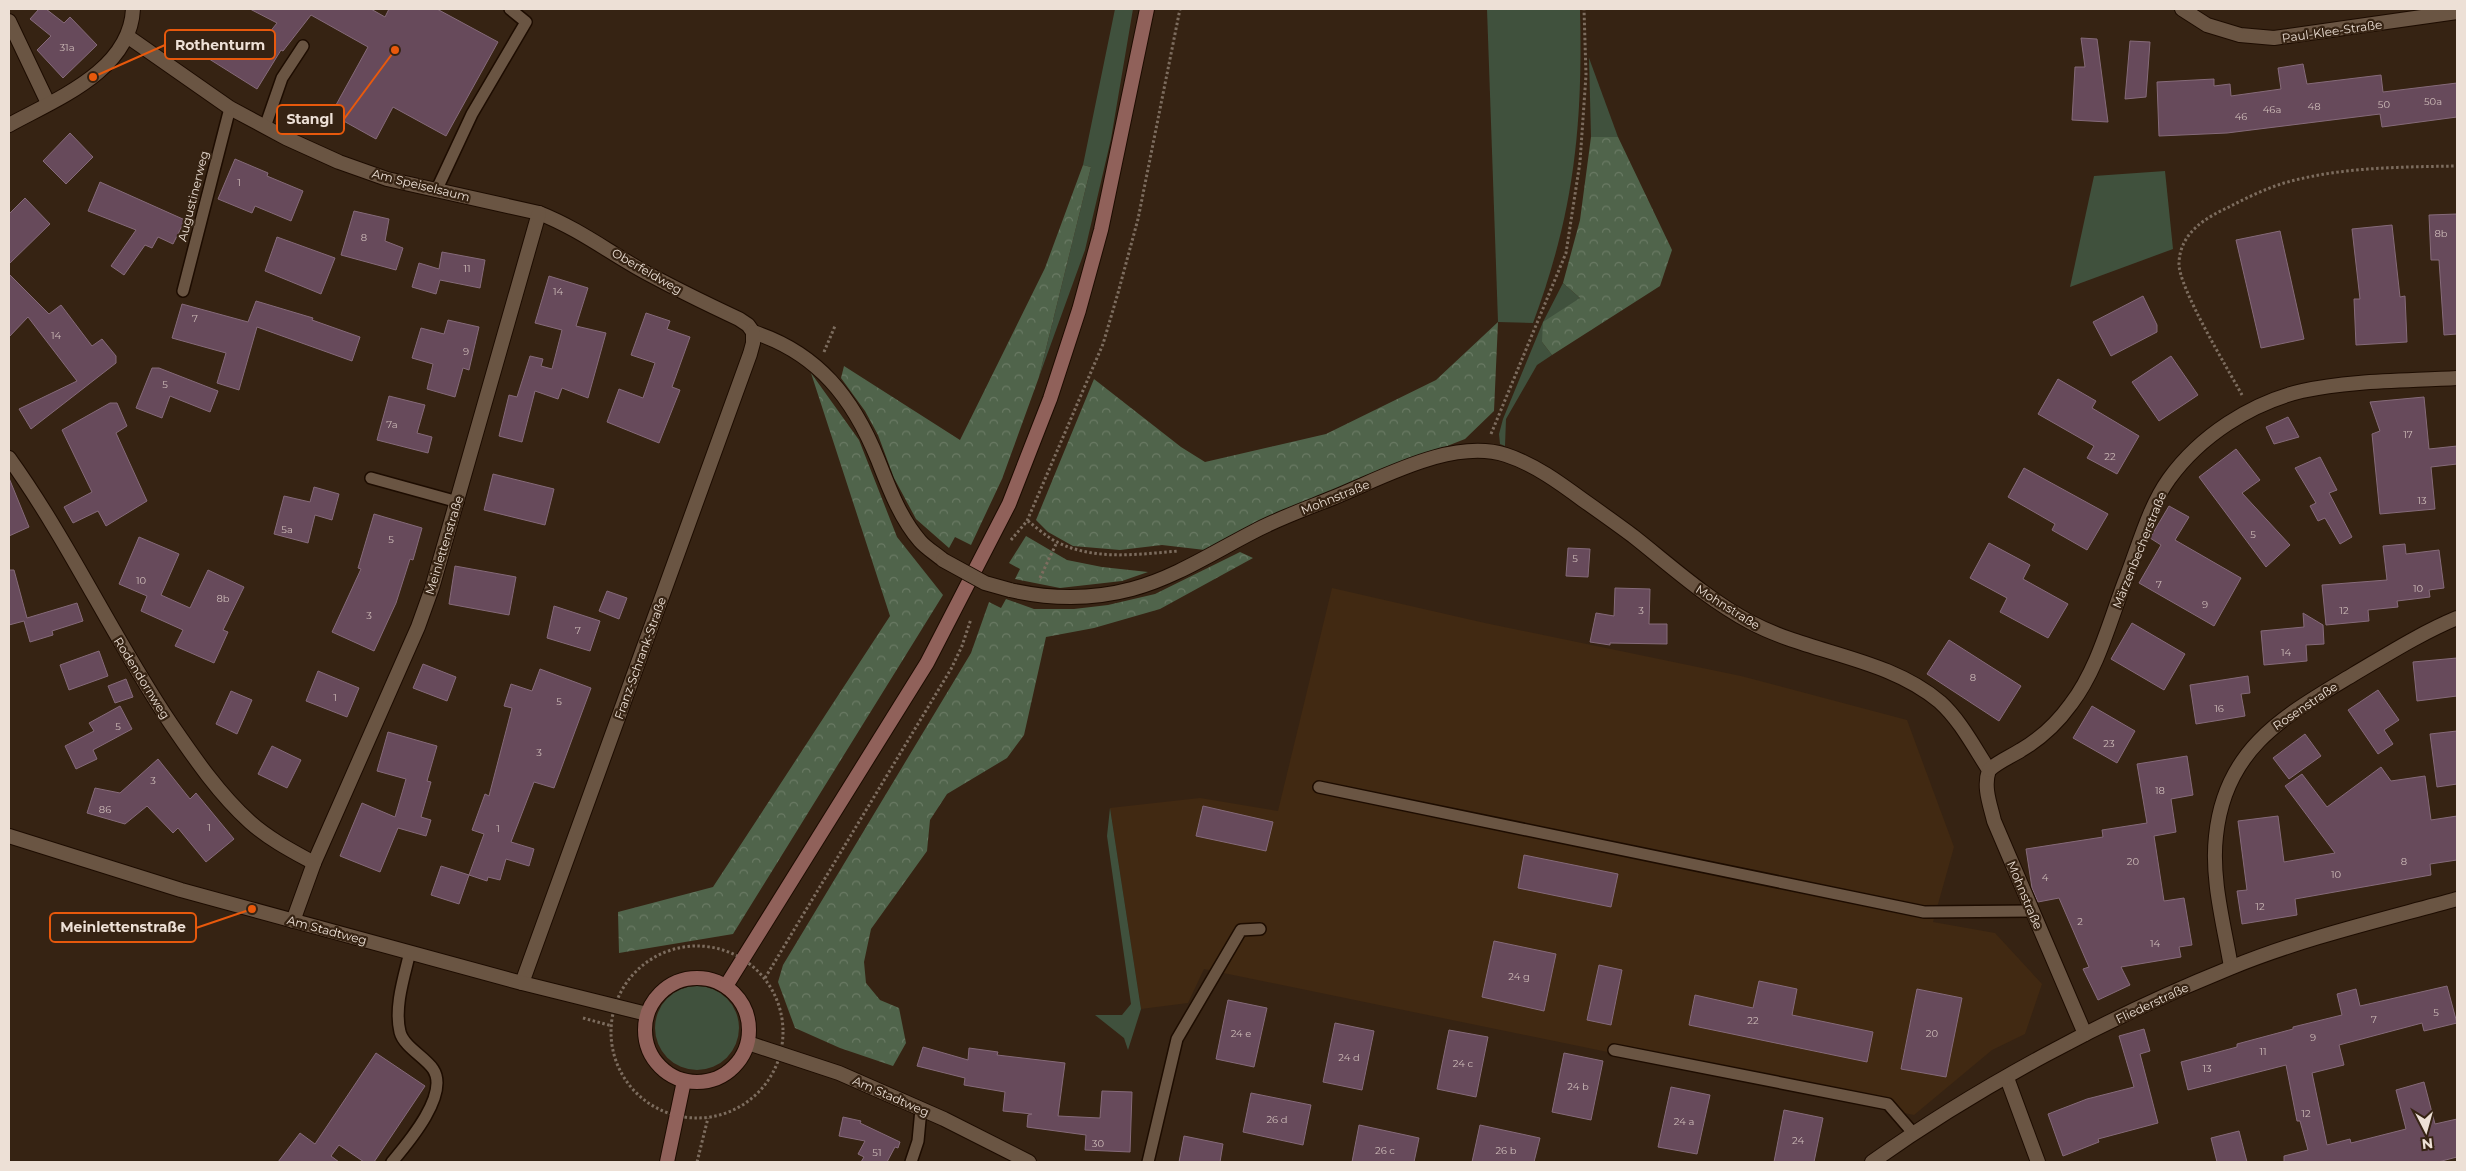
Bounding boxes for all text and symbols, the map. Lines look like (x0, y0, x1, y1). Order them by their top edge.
street label: Paul-Klee-Straße (2281, 17, 2383, 45)
callout: Rothenturm (165, 30, 275, 59)
text: Rothenturm (175, 36, 265, 54)
house number: 31a (59, 41, 75, 54)
house number: 50a (2424, 95, 2442, 108)
house number: 50 (2378, 98, 2391, 111)
house number: 48 (2307, 100, 2321, 113)
house number: 46a (2263, 103, 2281, 116)
callout: Stangl (277, 105, 344, 134)
text: Stangl (286, 110, 334, 128)
house number: 46 (2235, 110, 2247, 123)
street label: Augustinerweg (174, 149, 212, 243)
street label: Am Speiselsaum (370, 166, 472, 204)
house number: 1 (237, 176, 241, 189)
house number: 8b (2434, 227, 2448, 240)
house number: 8 (361, 231, 367, 244)
street label: Oberfeldweg (609, 245, 685, 297)
house number: 11 (463, 262, 471, 275)
house number: 14 (553, 285, 563, 298)
house number: 7 (192, 312, 198, 325)
house number: 14 (51, 329, 61, 342)
house number: 9 (463, 345, 469, 358)
house number: 5 (162, 378, 168, 391)
house number: 7a (386, 418, 398, 431)
house number: 17 (2403, 428, 2413, 441)
house number: 22 (2104, 450, 2116, 463)
street label: Mohnstraße (1299, 476, 1371, 518)
street label: Märzenbecherstraße (2109, 490, 2169, 610)
street label: Meinlettenstraße (422, 494, 466, 596)
house number: 13 (2417, 494, 2427, 507)
house number: 5a (281, 523, 293, 536)
house number: 5 (2250, 528, 2256, 541)
house number: 5 (388, 533, 394, 546)
house number: 5 (1572, 552, 1578, 565)
house number: 10 (136, 574, 146, 587)
house number: 7 (2156, 578, 2162, 591)
street label: Mohnstraße (1693, 581, 1763, 633)
house number: 10 (2413, 582, 2423, 595)
house number: 8b (216, 592, 230, 605)
street label: Franz-Schrank-Straße (611, 595, 669, 721)
house number: 9 (2202, 598, 2208, 611)
house number: 3 (1638, 604, 1644, 617)
house number: 12 (2339, 604, 2349, 617)
house number: 3 (366, 609, 372, 622)
house number: 7 (575, 624, 581, 637)
street label: Rodendornweg (111, 634, 173, 722)
house number: 14 (2281, 646, 2291, 659)
house number: 8 (1970, 671, 1976, 684)
street label: Rosenstraße (2270, 679, 2340, 733)
house number: 1 (333, 691, 337, 704)
house number: 5 (556, 695, 562, 708)
house number: 16 (2214, 702, 2224, 715)
house number: 5 (115, 720, 121, 733)
house number: 23 (2103, 737, 2115, 750)
house number: 3 (536, 746, 542, 759)
house number: 3 (150, 774, 156, 787)
house number: 18 (2155, 784, 2165, 797)
house number: 86 (99, 803, 111, 816)
house number: 1 (207, 821, 211, 834)
house number: 1 (496, 822, 500, 835)
house number: 20 (2127, 855, 2140, 868)
house number: 8 (2401, 855, 2407, 868)
street label: Mohnstraße (2004, 859, 2046, 931)
house number: 10 (2331, 868, 2341, 881)
house number: 4 (2042, 871, 2049, 884)
house number: 12 (2255, 900, 2265, 913)
street label: Am Stadtweg (285, 912, 369, 948)
callout: Meinlettenstraße (50, 913, 196, 942)
house number: 2 (2077, 915, 2083, 928)
text: Meinlettenstraße (60, 918, 186, 936)
house number: 14 (2150, 937, 2160, 950)
house number: 24 g (1508, 970, 1530, 983)
street label: Fliederstraße (2113, 980, 2191, 1026)
house number: 5 (2433, 1006, 2439, 1019)
house number: 7 (2371, 1013, 2377, 1026)
house number: 22 (1747, 1014, 1759, 1027)
house number: 24 e (1231, 1027, 1251, 1040)
house number: 20 (1926, 1027, 1939, 1040)
house number: 9 (2310, 1031, 2316, 1044)
house number: 11 (2259, 1045, 2267, 1058)
house number: 24 d (1338, 1051, 1360, 1064)
house number: 24 c (1453, 1057, 1474, 1070)
house number: 13 (2202, 1062, 2212, 1075)
street label: Am Stadtweg (850, 1072, 932, 1120)
house number: 24 b (1567, 1080, 1589, 1093)
north arrow (2401, 1106, 2451, 1156)
house number: 12 (2301, 1107, 2311, 1120)
house number: 26 d (1266, 1113, 1288, 1126)
house number: 24 a (1674, 1115, 1694, 1128)
house number: 24 (1792, 1134, 1804, 1147)
text: N (2421, 1134, 2434, 1153)
house number: 30 (1092, 1137, 1105, 1150)
house number: 26 c (1375, 1144, 1395, 1157)
house number: 26 b (1495, 1144, 1517, 1157)
house number: 51 (872, 1146, 882, 1159)

